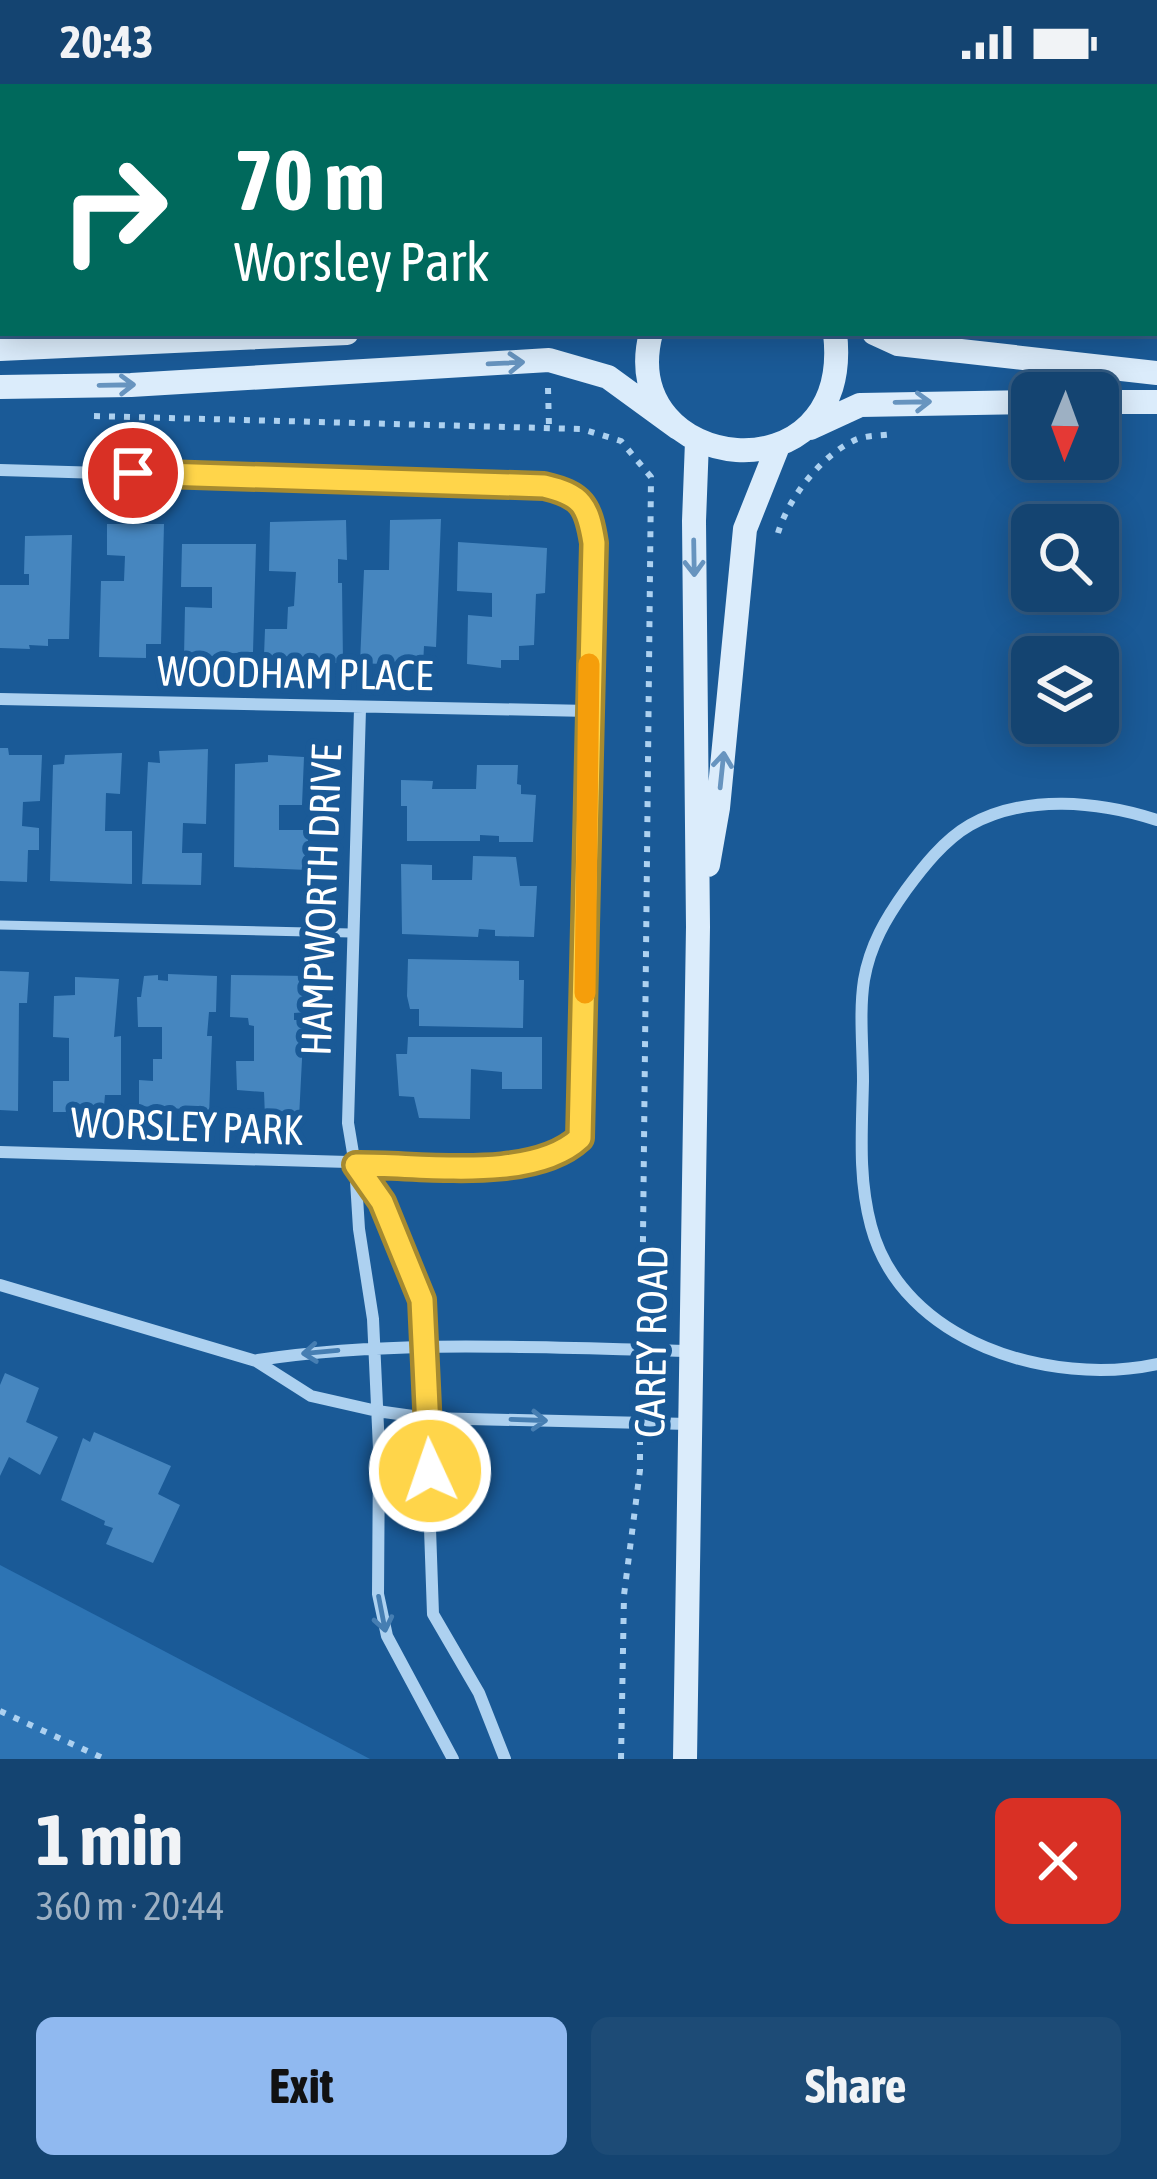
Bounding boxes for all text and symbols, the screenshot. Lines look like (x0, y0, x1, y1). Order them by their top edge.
text: 20:43 (60, 16, 154, 68)
icon: right (36, 132, 192, 288)
text: 70 m (234, 132, 385, 228)
text: Worsley Park (234, 231, 489, 292)
one-way arrow (486, 351, 525, 374)
north arrow (1011, 372, 1119, 480)
map controls (1011, 372, 1119, 744)
one-way arrow (97, 374, 136, 397)
one-way arrow (893, 391, 932, 413)
pin (82, 422, 184, 524)
icon: arrive (100, 440, 166, 506)
button: search (1011, 504, 1119, 612)
one-way arrow (683, 538, 705, 577)
button: layers (1011, 636, 1119, 744)
street label: WOODHAM PLACE (157, 647, 433, 699)
street label: HAMPWORTH DRIVE (292, 743, 350, 1057)
one-way arrow (711, 751, 734, 790)
street label: WORSLEY PARK (70, 1098, 305, 1154)
street label: CAREY ROAD (625, 1246, 677, 1438)
one-way arrow (301, 1341, 340, 1364)
position arrow (367, 1408, 493, 1534)
one-way arrow (509, 1409, 548, 1432)
one-way arrow (372, 1594, 395, 1632)
text: 1 min (36, 1798, 183, 1880)
button: close (995, 1798, 1121, 1924)
text: 360 m · 20:44 (36, 1884, 225, 1928)
button: Exit (36, 2017, 567, 2155)
button: Share (591, 2017, 1121, 2155)

